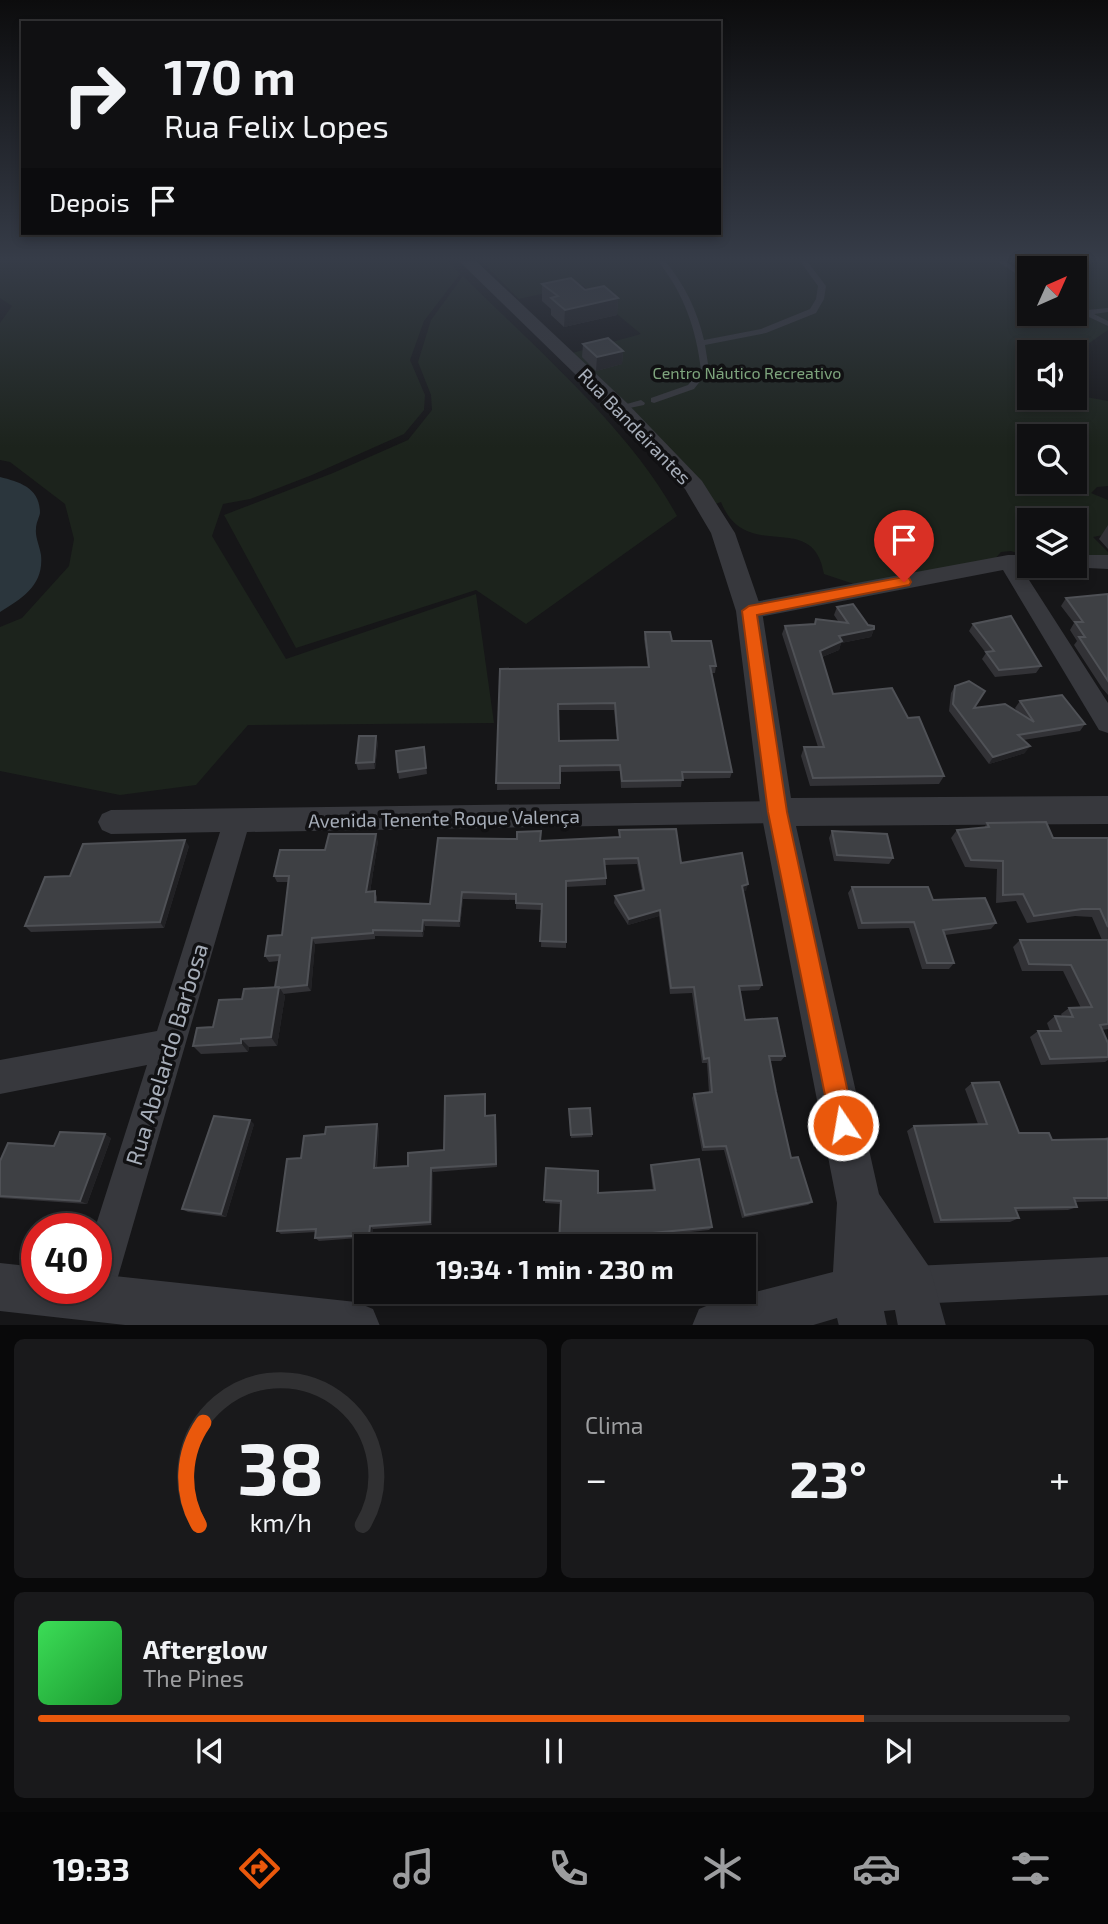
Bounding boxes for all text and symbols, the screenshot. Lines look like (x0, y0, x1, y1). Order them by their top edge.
text: 170 m (164, 46, 296, 105)
icon: right (49, 49, 140, 140)
text: Rua Felix Lopes (164, 106, 389, 144)
icon: arrive (144, 182, 182, 220)
text: Depois (49, 186, 130, 217)
north arrow (1017, 256, 1087, 326)
map controls (1017, 256, 1087, 578)
button: sound (1017, 340, 1087, 410)
street label: Rua Bandeirantes (574, 363, 696, 489)
park label: Centro Náutico Recreativo (653, 363, 841, 382)
button: search (1017, 424, 1087, 494)
button: layers (1017, 508, 1087, 578)
pin (874, 510, 934, 582)
icon: arrive (885, 521, 923, 559)
street label: Avenida Tenente Roque Valença (308, 804, 580, 833)
street label: Rua Abelardo Barbosa (119, 940, 213, 1168)
position arrow (806, 1088, 880, 1162)
speed limit sign: 40 (21, 1213, 112, 1304)
text: 19:34 · 1 min · 230 m (436, 1253, 674, 1284)
text: Clima (585, 1411, 643, 1439)
text: 38 (237, 1422, 324, 1510)
text: 23° (789, 1446, 867, 1508)
text: − (585, 1455, 607, 1501)
text: + (1049, 1455, 1070, 1501)
text: km/h (249, 1506, 312, 1536)
text: Afterglow (143, 1633, 268, 1664)
text: The Pines (143, 1664, 244, 1692)
icon: previous (191, 1732, 229, 1770)
icon: pause (535, 1732, 573, 1770)
icon: next (879, 1732, 917, 1770)
icon: directions (235, 1844, 284, 1893)
icon: music (389, 1844, 438, 1893)
icon: phone (544, 1844, 593, 1893)
icon: climate (698, 1844, 747, 1893)
icon: car (852, 1844, 901, 1893)
icon: filters (1006, 1844, 1055, 1893)
text: 19:33 (53, 1849, 130, 1887)

